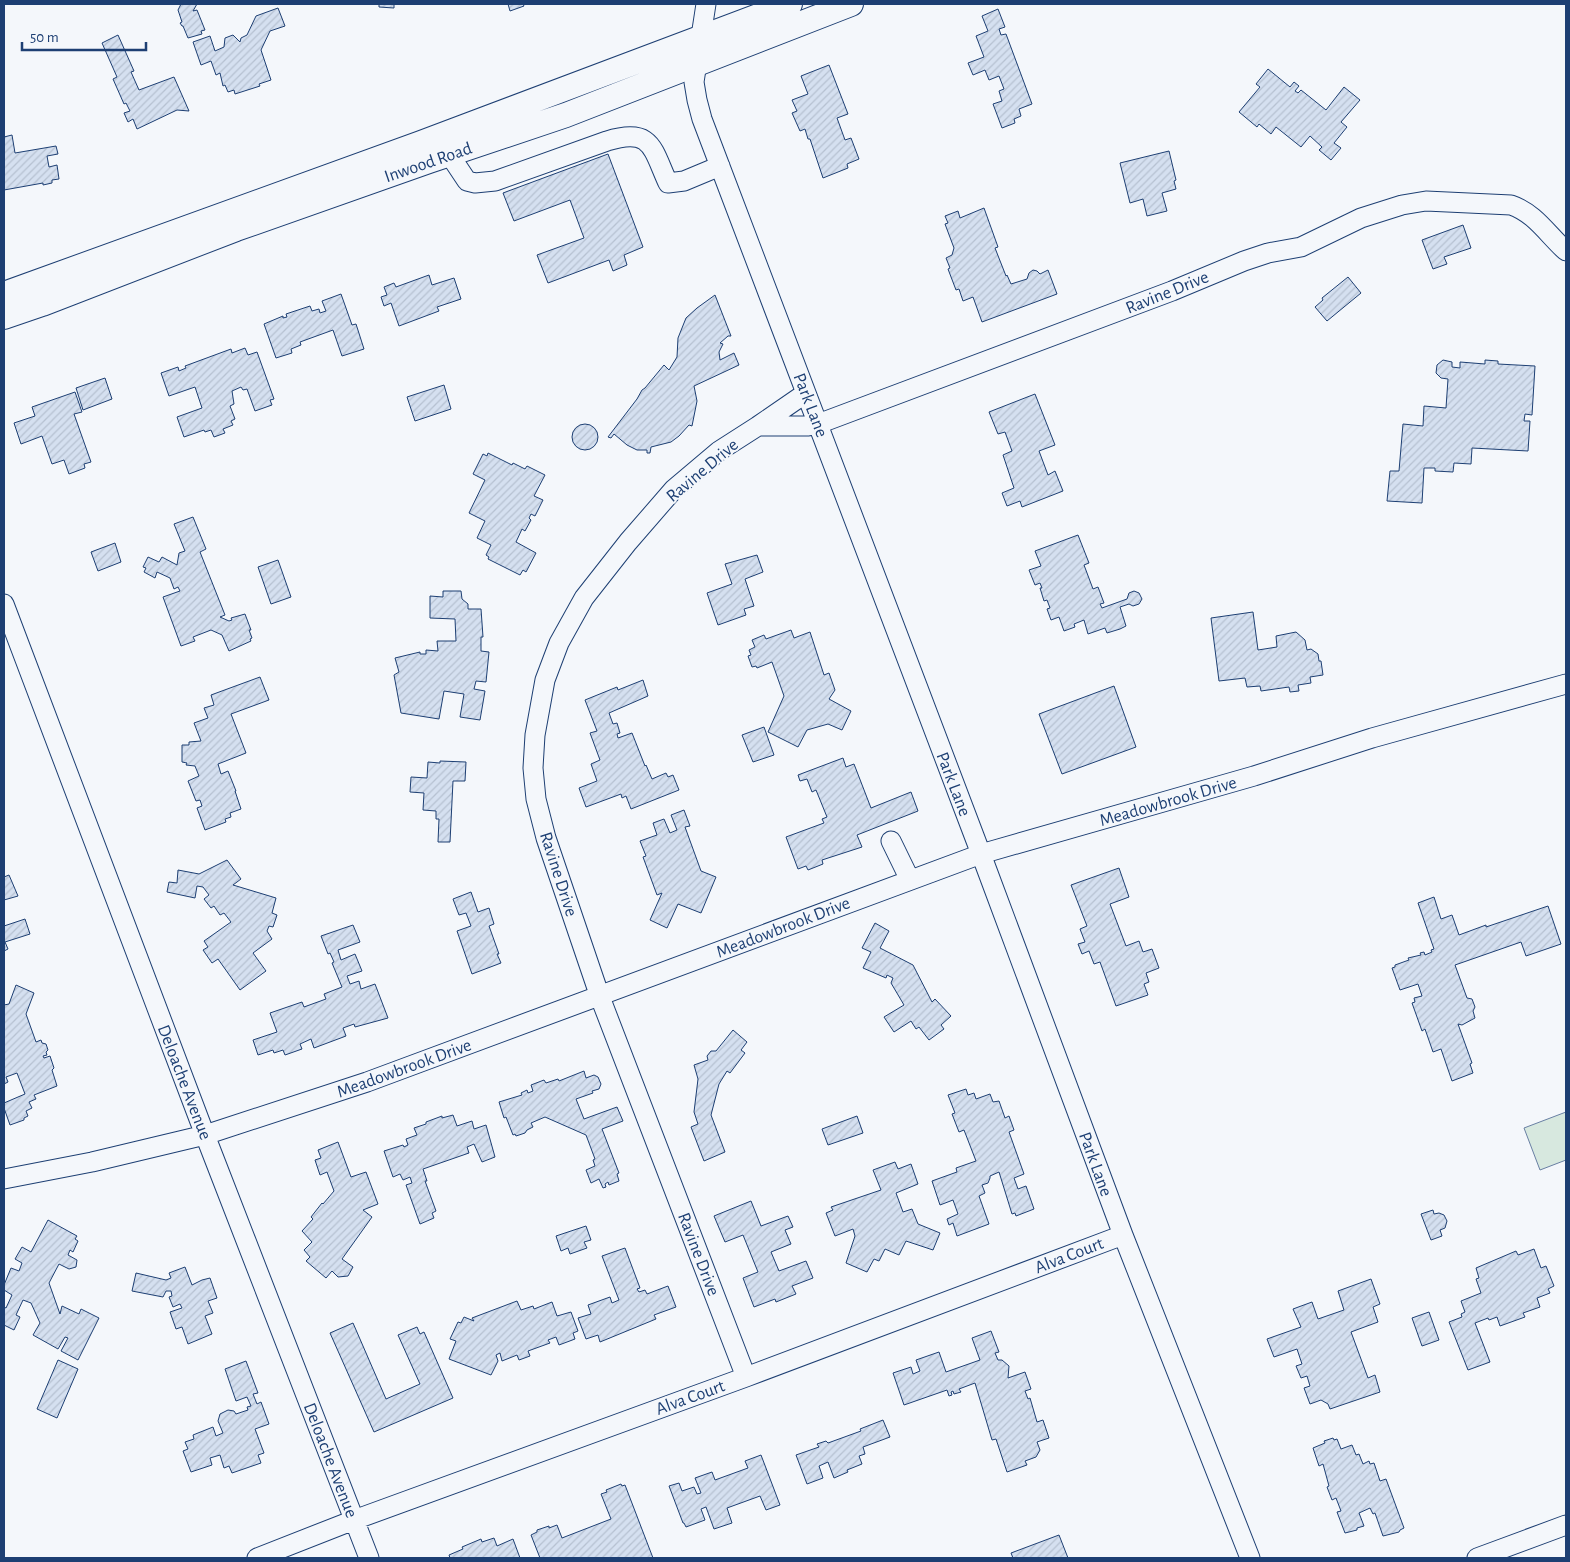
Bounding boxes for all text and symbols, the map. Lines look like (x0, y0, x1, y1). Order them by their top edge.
scale bar (22, 20, 146, 52)
text: 50 m (30, 30, 59, 45)
street label: Inwood Road (382, 140, 474, 186)
street label: Ravine Drive (1123, 268, 1211, 318)
street label: Park Lane (790, 371, 831, 440)
street label: Ravine Drive (663, 436, 742, 506)
street label: Park Lane (933, 750, 974, 819)
street label: Meadowbrook Drive (1098, 774, 1239, 830)
street label: Ravine Drive (536, 830, 580, 919)
street label: Meadowbrook Drive (714, 894, 853, 962)
street label: Deloache Avenue (154, 1022, 214, 1142)
street label: Meadowbrook Drive (335, 1036, 474, 1102)
street label: Park Lane (1075, 1130, 1115, 1199)
street label: Ravine Drive (674, 1210, 722, 1299)
street label: Alva Court (1033, 1235, 1106, 1277)
street label: Alva Court (654, 1377, 727, 1419)
street label: Deloache Avenue (300, 1400, 360, 1520)

